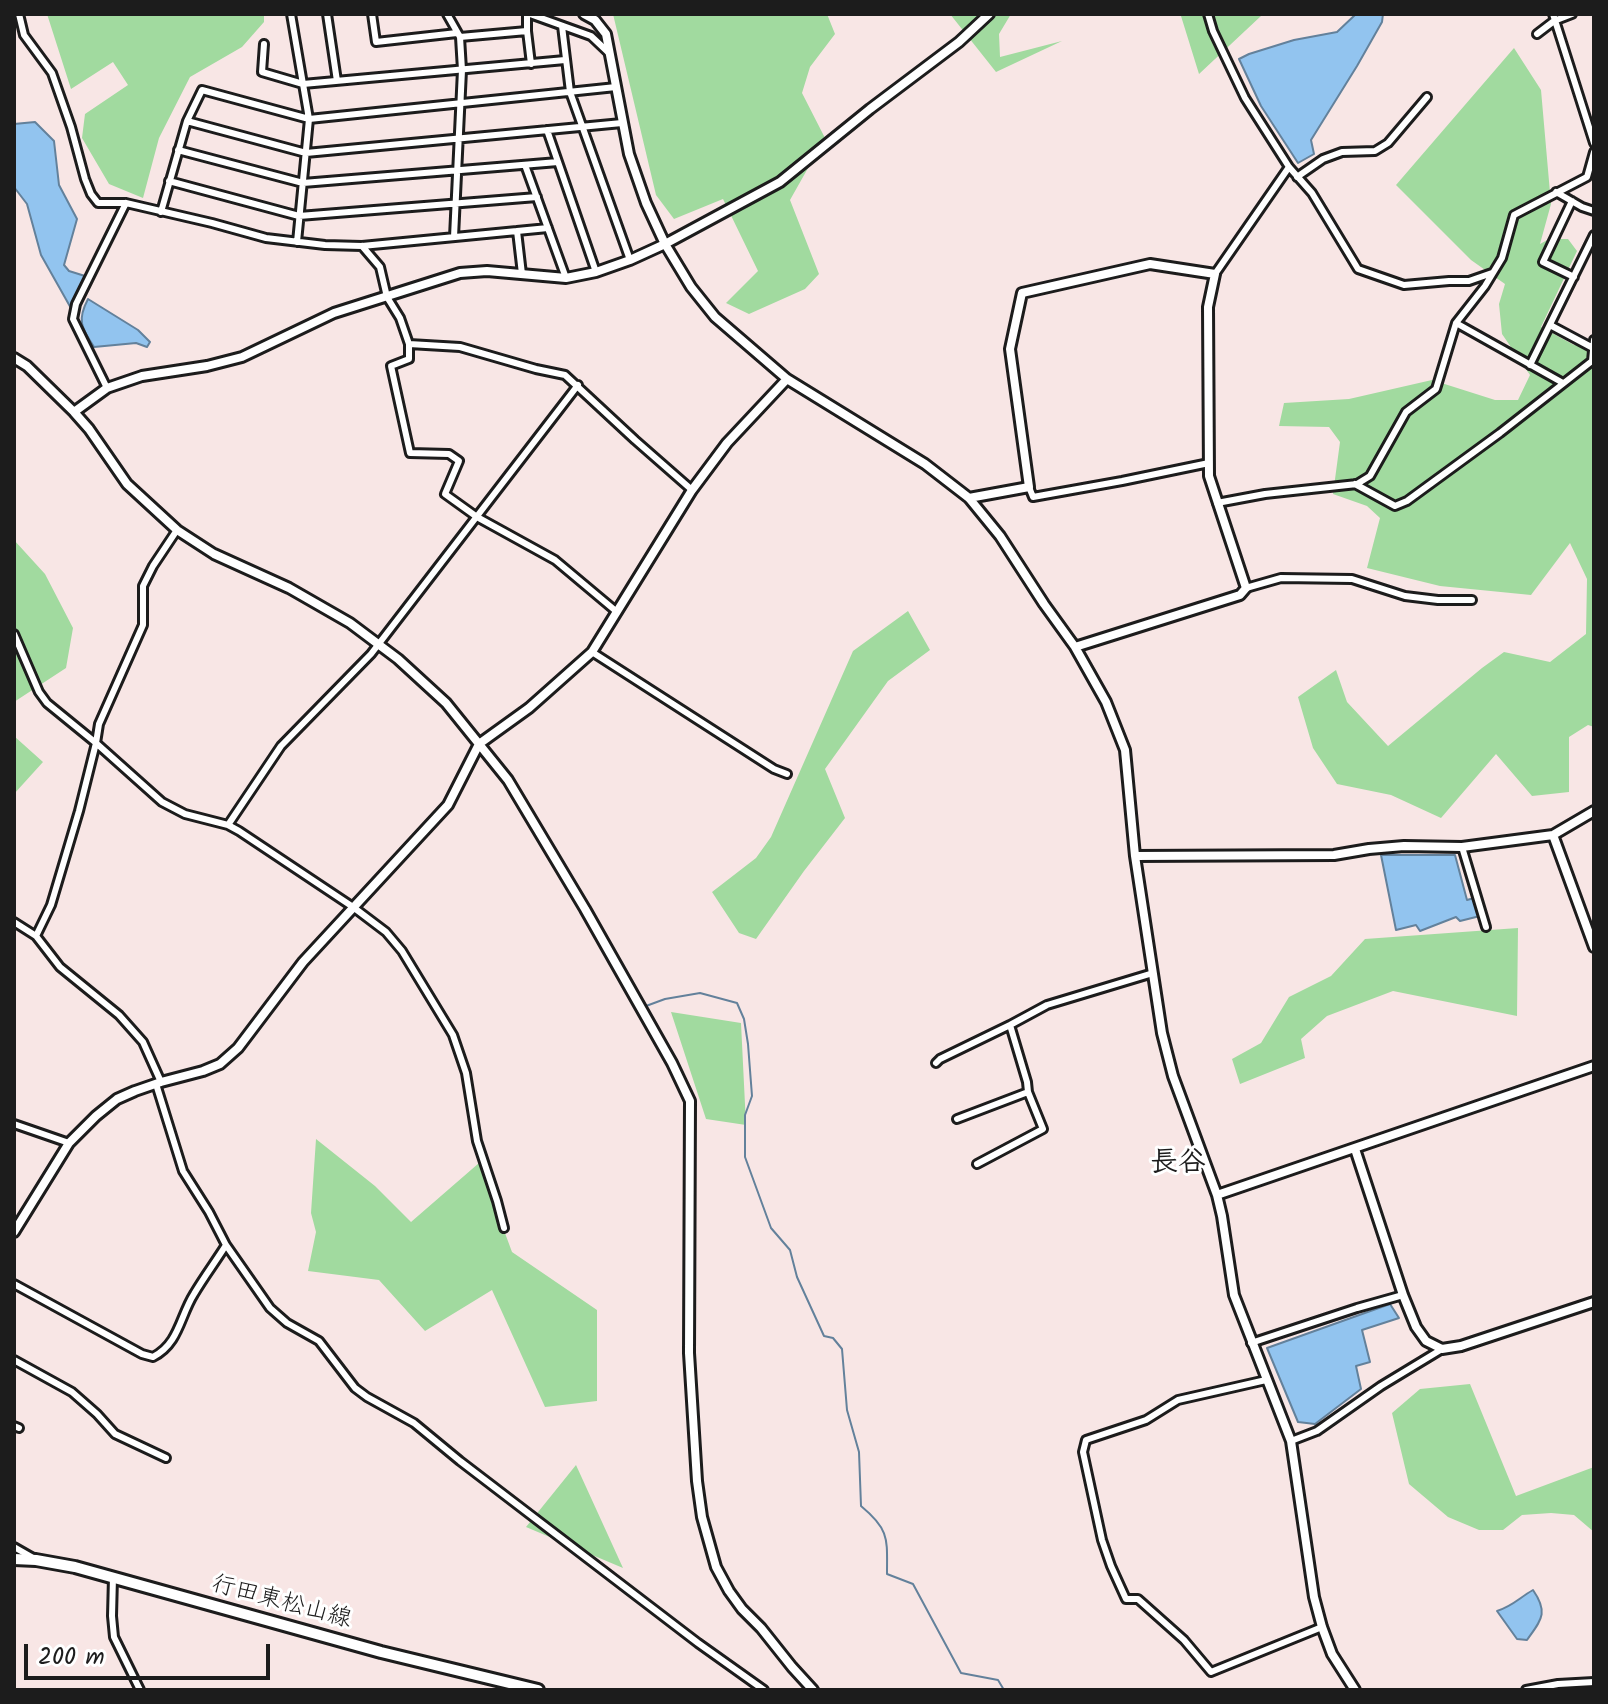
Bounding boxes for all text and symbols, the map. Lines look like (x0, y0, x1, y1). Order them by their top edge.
district label: 長谷 (1150, 1148, 1206, 1182)
street label: 行田東松山線 (208, 1571, 354, 1637)
scale bar (28, 1628, 274, 1678)
text: 200 m (38, 1638, 105, 1677)

